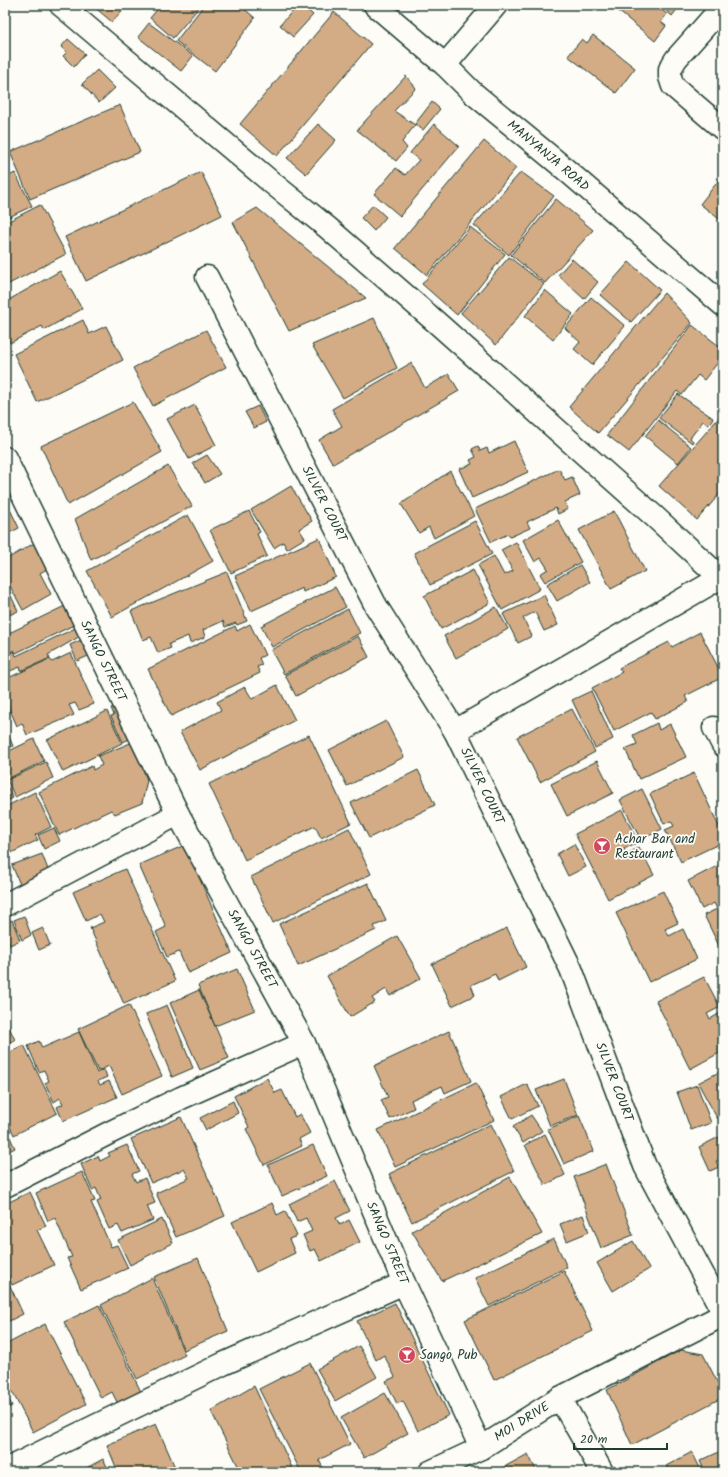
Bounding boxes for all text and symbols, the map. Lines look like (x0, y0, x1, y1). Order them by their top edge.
street label: MANYANJA ROAD (502, 115, 594, 197)
street label: SILVER COURT (296, 462, 353, 547)
street label: SANGO STREET (74, 617, 132, 706)
street label: SILVER COURT (454, 744, 510, 829)
place label: Achar Bar and Restaurant (615, 829, 695, 865)
bar icon: Achar Bar and Restaurant (592, 836, 612, 856)
street label: SANGO STREET (221, 905, 283, 994)
street label: SILVER COURT (589, 1039, 639, 1126)
street label: SANGO STREET (360, 1198, 414, 1289)
bar icon: Sango Pub (397, 1345, 417, 1365)
place label: Sango Pub (420, 1345, 478, 1366)
street label: MOI DRIVE (490, 1396, 554, 1447)
scale bar (574, 1425, 667, 1451)
text: 20 m (580, 1430, 608, 1449)

